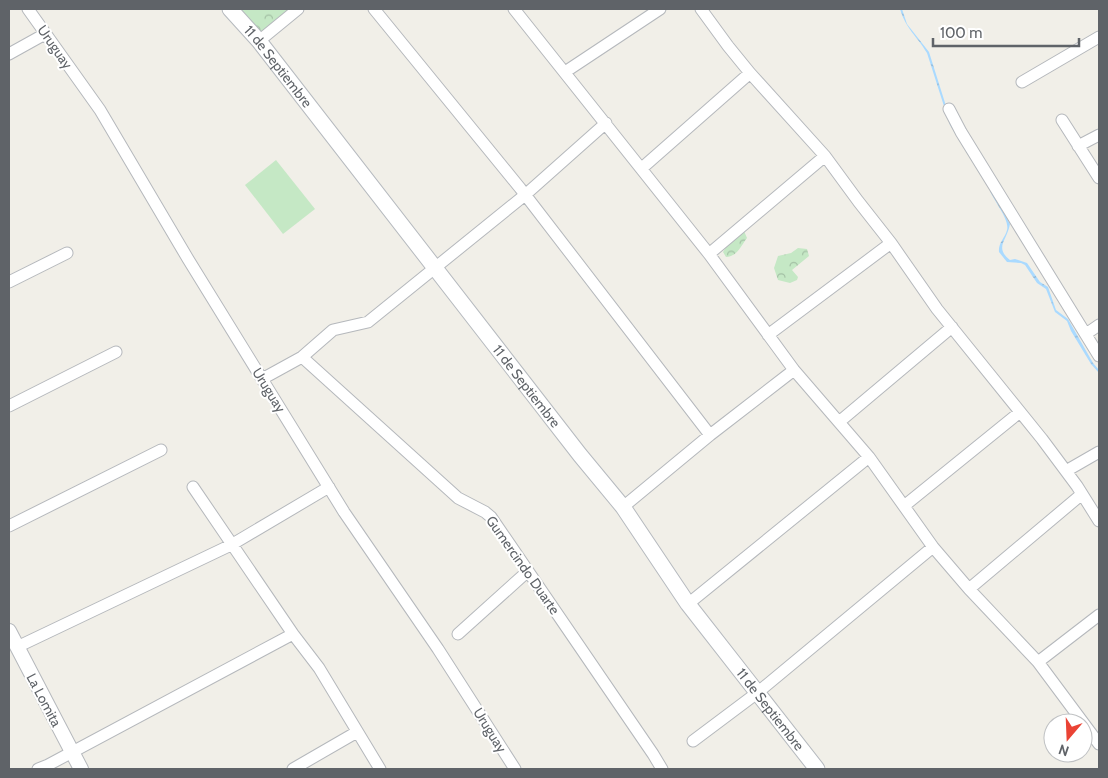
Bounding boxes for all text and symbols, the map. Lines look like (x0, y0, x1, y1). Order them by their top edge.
scale bar (933, 15, 1079, 47)
street label: Uruguay (33, 22, 77, 72)
street label: 11 de Septiembre (240, 22, 316, 111)
text: 100 m (940, 24, 982, 42)
street label: 11 de Septiembre (489, 341, 564, 431)
street label: Uruguay (248, 364, 290, 416)
street label: Gumercindo Duarte (482, 512, 564, 618)
street label: 11 de Septiembre (733, 664, 808, 754)
street label: La Lomita (22, 670, 66, 730)
street label: Uruguay (469, 704, 511, 756)
north arrow (1043, 713, 1093, 763)
text: N (1056, 740, 1071, 760)

